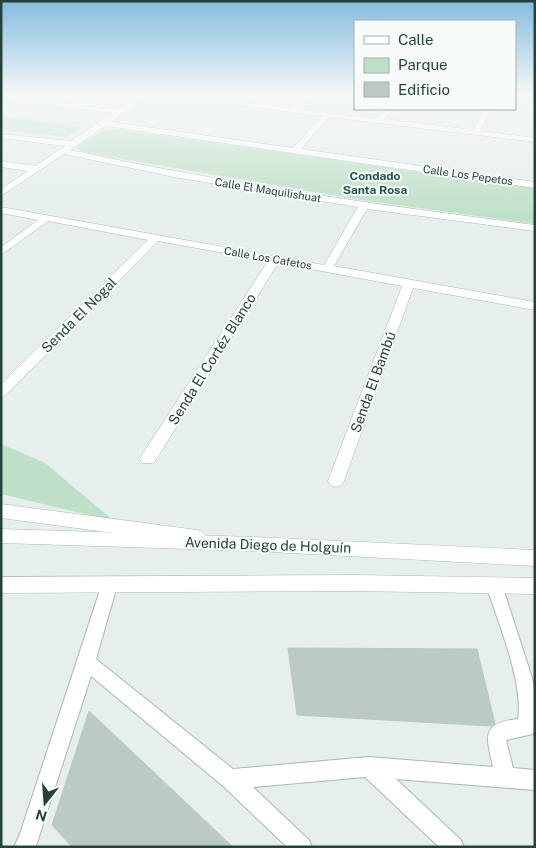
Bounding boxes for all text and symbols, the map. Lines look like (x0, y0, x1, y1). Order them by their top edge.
legend (354, 20, 516, 110)
text: Calle (398, 31, 434, 48)
text: Parque (398, 56, 448, 73)
text: Edificio (398, 81, 450, 98)
street label: Calle Los Pepetos (422, 163, 514, 187)
district label: Condado Santa Rosa (343, 169, 407, 197)
street label: Calle El Maquilishuat (214, 176, 322, 204)
street label: Calle Los Cafetos (223, 244, 313, 272)
street label: Senda El Nogal (38, 274, 120, 356)
street label: Senda El Cortéz Blanco (165, 290, 259, 428)
street label: Senda El Bambú (347, 329, 399, 435)
street label: Avenida Diego de Holguín (185, 534, 351, 556)
north arrow (20, 778, 70, 828)
text: N (34, 806, 49, 825)

